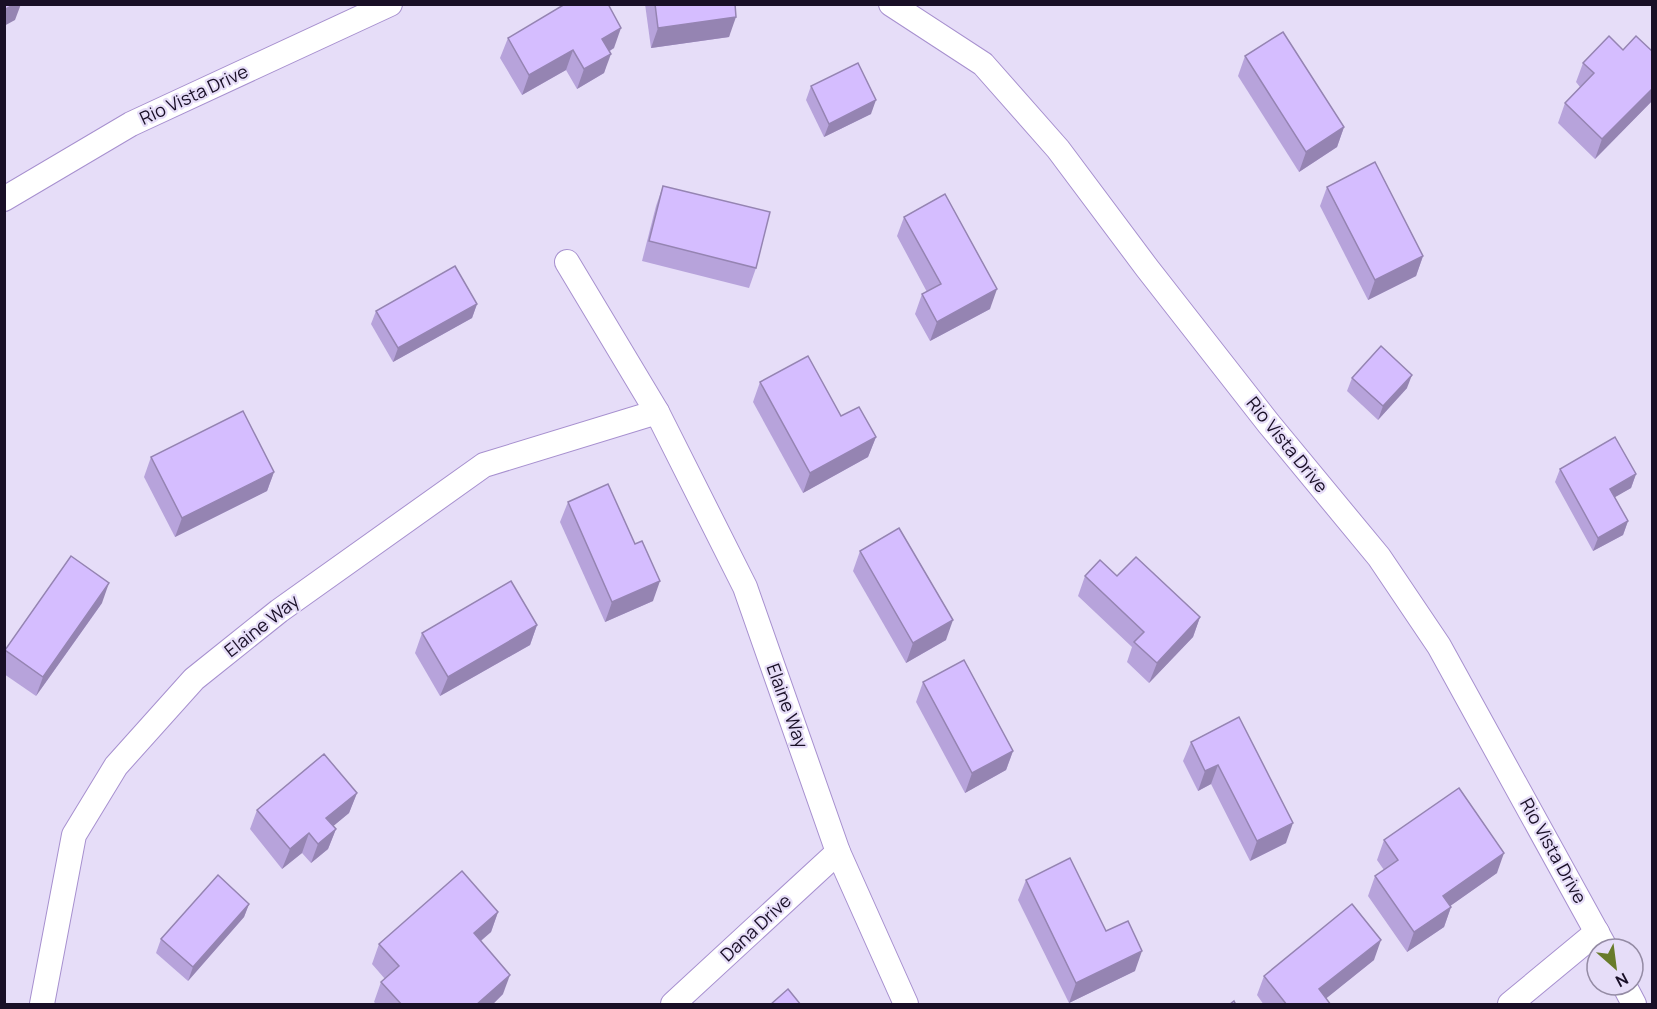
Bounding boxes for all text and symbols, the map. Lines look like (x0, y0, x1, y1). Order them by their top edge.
street label: Rio Vista Drive (136, 59, 252, 130)
street label: Rio Vista Drive (1242, 391, 1334, 497)
street label: Elaine Way (219, 588, 304, 662)
street label: Elaine Way (762, 660, 815, 752)
street label: Rio Vista Drive (1515, 794, 1593, 907)
street label: Dana Drive (715, 888, 796, 966)
north arrow (1585, 937, 1645, 997)
text: N (1612, 968, 1632, 993)

